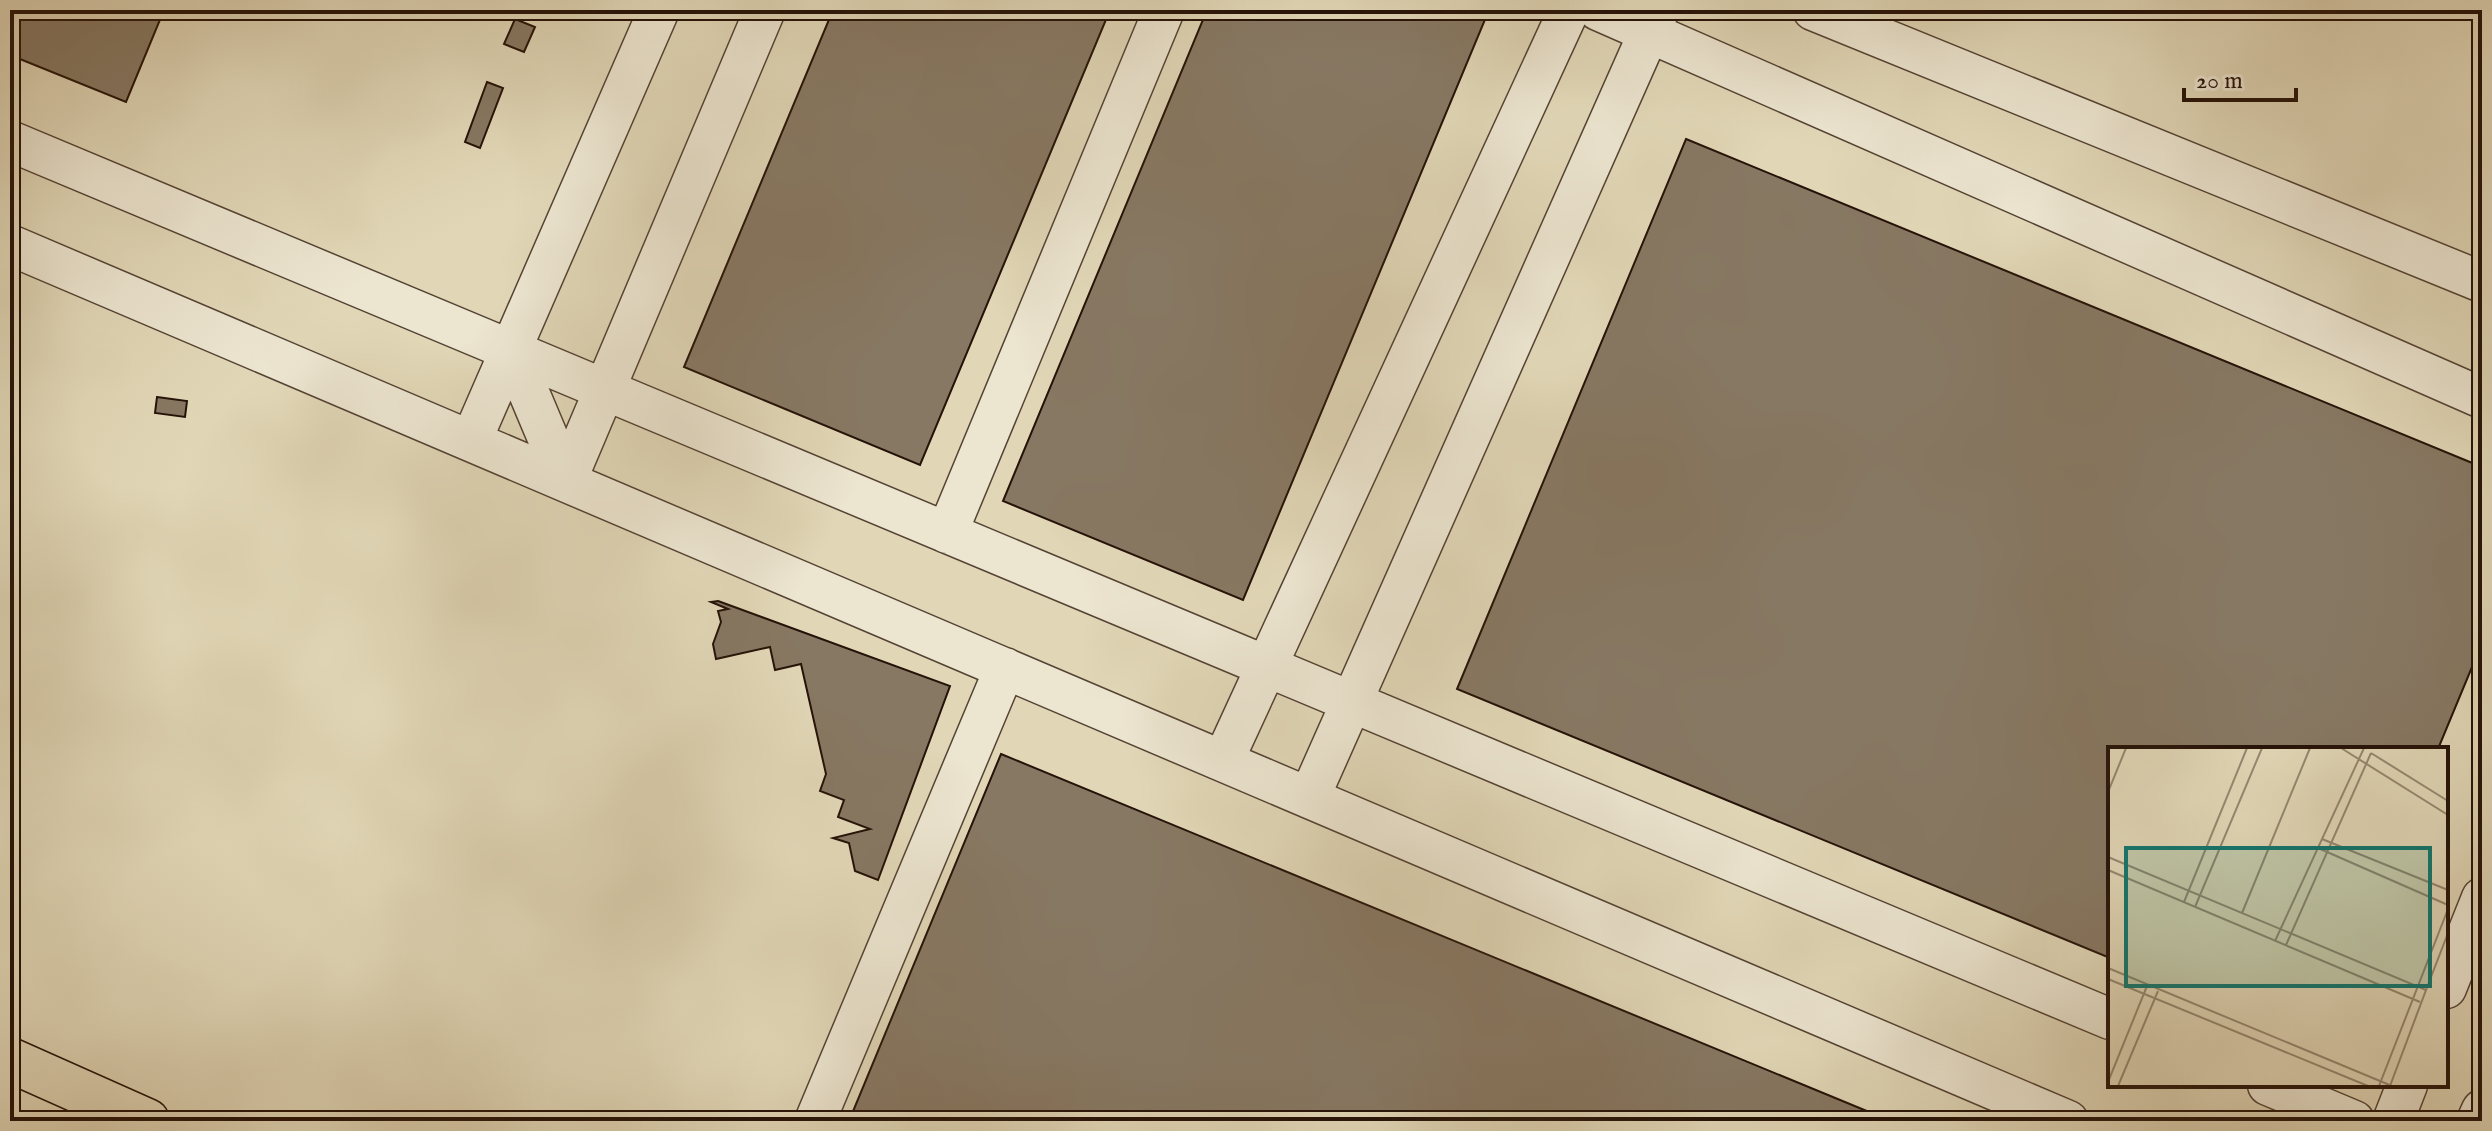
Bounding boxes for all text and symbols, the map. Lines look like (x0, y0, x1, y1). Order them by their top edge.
scale bar (2184, 52, 2296, 102)
text: 20 m (2196, 66, 2243, 97)
inset map (2108, 747, 2448, 1087)

